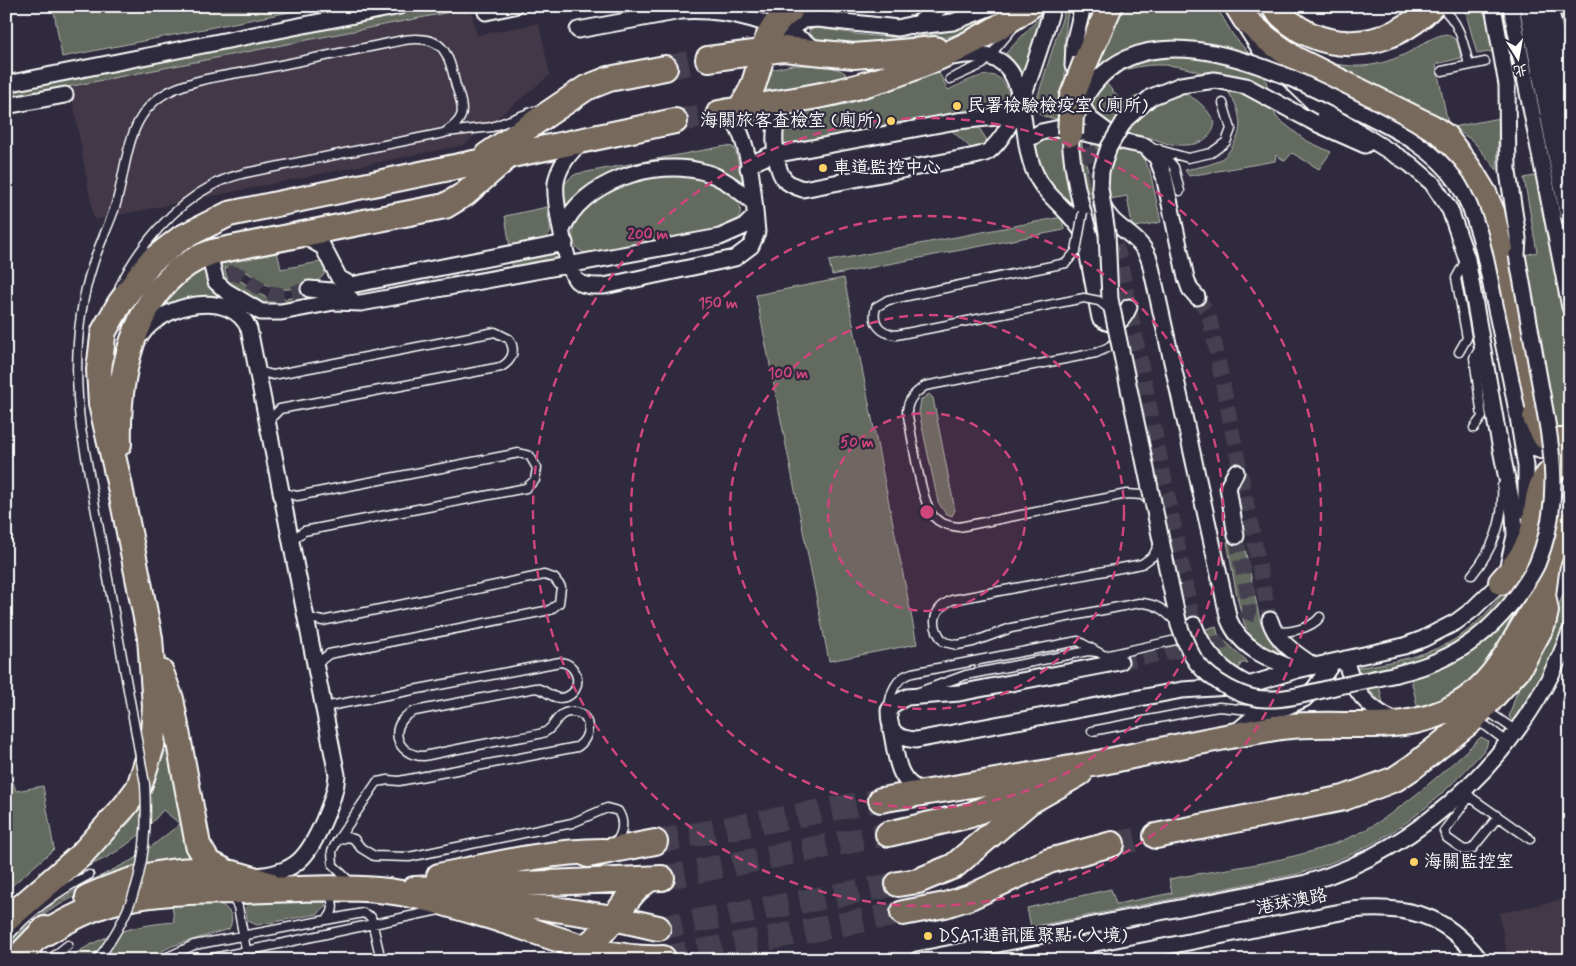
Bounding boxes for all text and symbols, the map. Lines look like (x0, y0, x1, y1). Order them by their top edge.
north arrow (1494, 32, 1544, 82)
text: 北 (1512, 60, 1529, 80)
place label: 民署檢驗檢疫室 (廁所) (967, 94, 1149, 118)
marker: 民署檢驗檢疫室 (廁所) (951, 100, 963, 112)
place label: 海關旅客查檢室 (廁所) (700, 109, 882, 133)
marker: 海關旅客查檢室 (廁所) (885, 115, 897, 127)
place label: 車道監控中心 (833, 156, 941, 180)
marker: 車道監控中心 (817, 162, 829, 174)
text: 200 m (628, 225, 669, 245)
text: 150 m (698, 294, 738, 314)
text: 100 m (768, 364, 808, 384)
text: 50 m (840, 433, 874, 453)
centre of rings (918, 503, 936, 521)
place label: 海關監控室 (1424, 850, 1514, 874)
marker: 海關監控室 (1408, 856, 1420, 868)
street label: 港珠澳路 (1254, 883, 1330, 921)
place label: DSAT通訊匯聚點 (入境) (938, 924, 1128, 948)
marker: DSAT通訊匯聚點 (入境) (922, 930, 934, 942)

